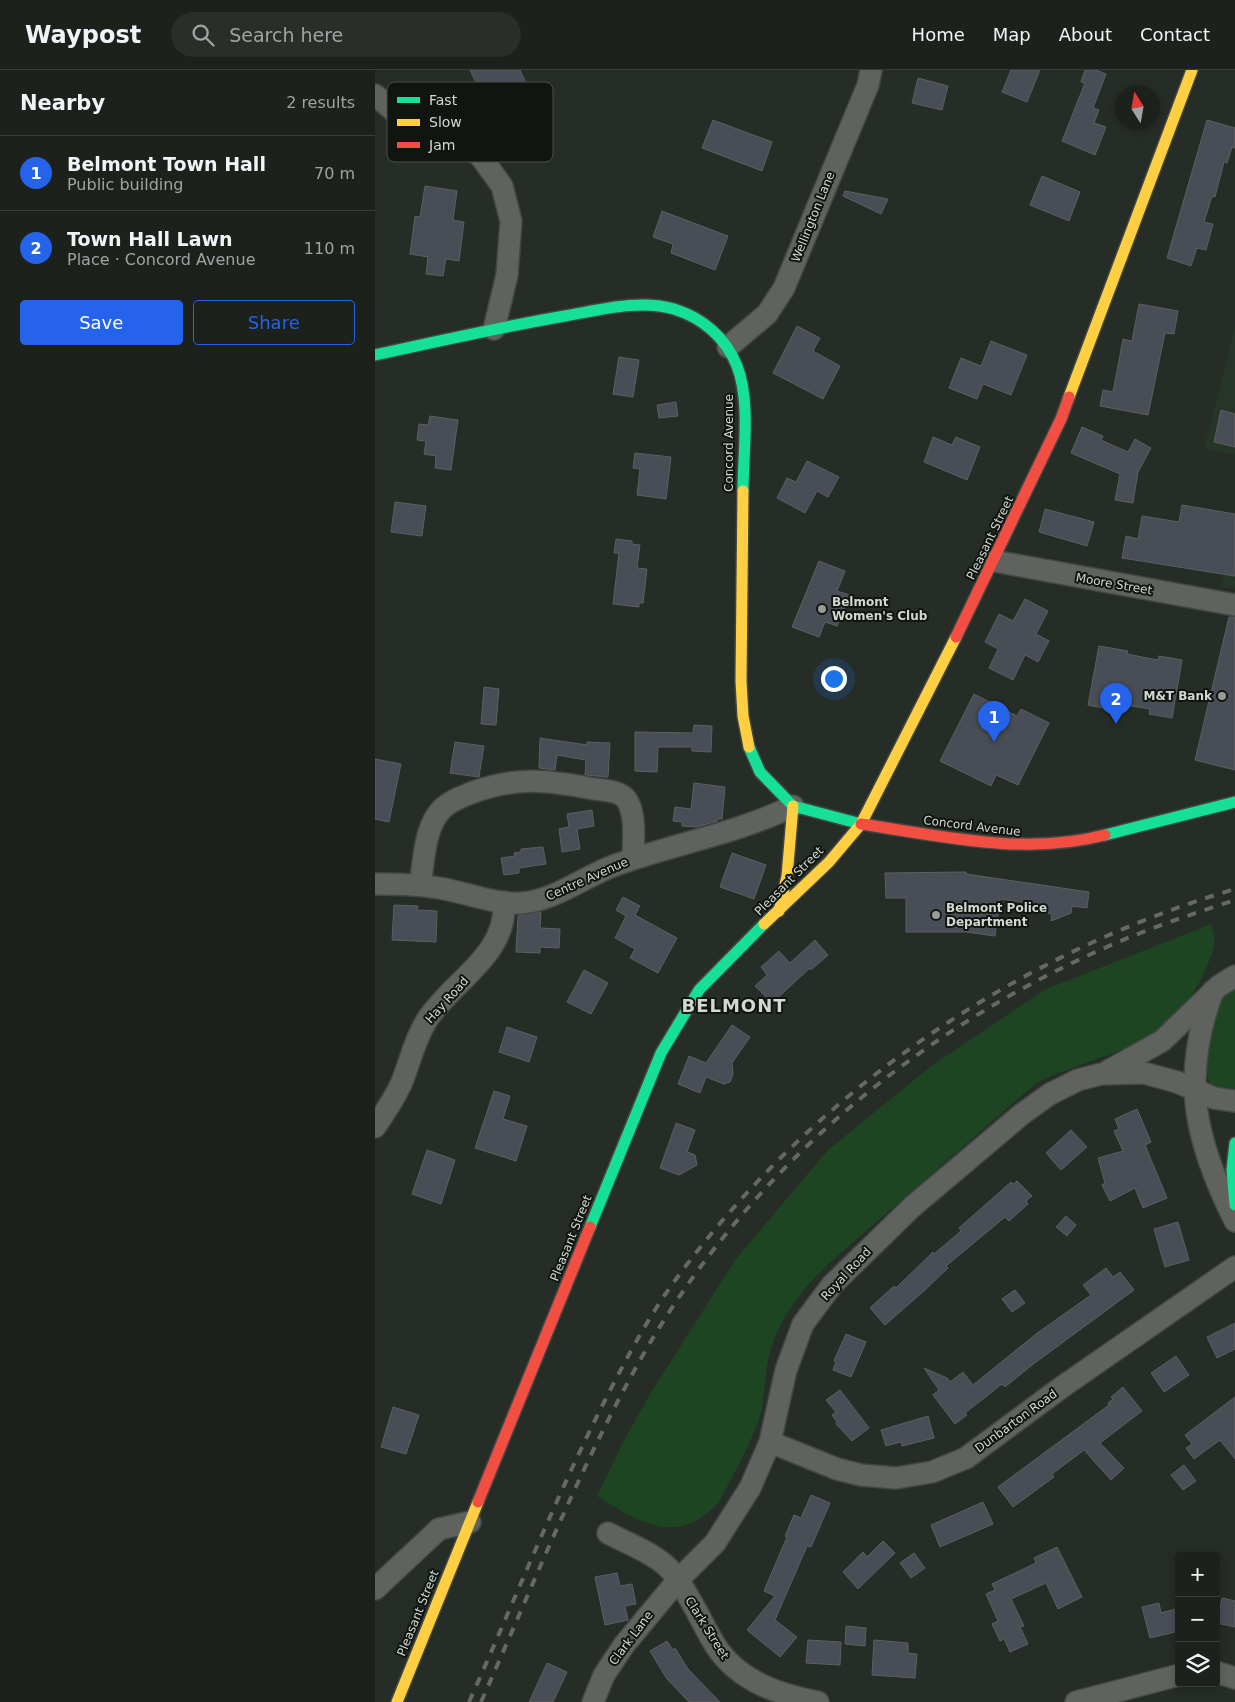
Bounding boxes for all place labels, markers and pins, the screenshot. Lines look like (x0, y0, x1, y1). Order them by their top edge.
place label: Belmont Women's Club (832, 595, 928, 623)
marker: Belmont Women's Club (816, 603, 828, 615)
pin: 2 (1100, 683, 1132, 724)
place label: M&T Bank (1143, 689, 1213, 703)
marker: M&T Bank (1216, 690, 1228, 702)
pin: 1 (978, 701, 1010, 742)
place label: Belmont Police Department (946, 901, 1047, 929)
marker: Belmont Police Department (930, 909, 942, 921)

